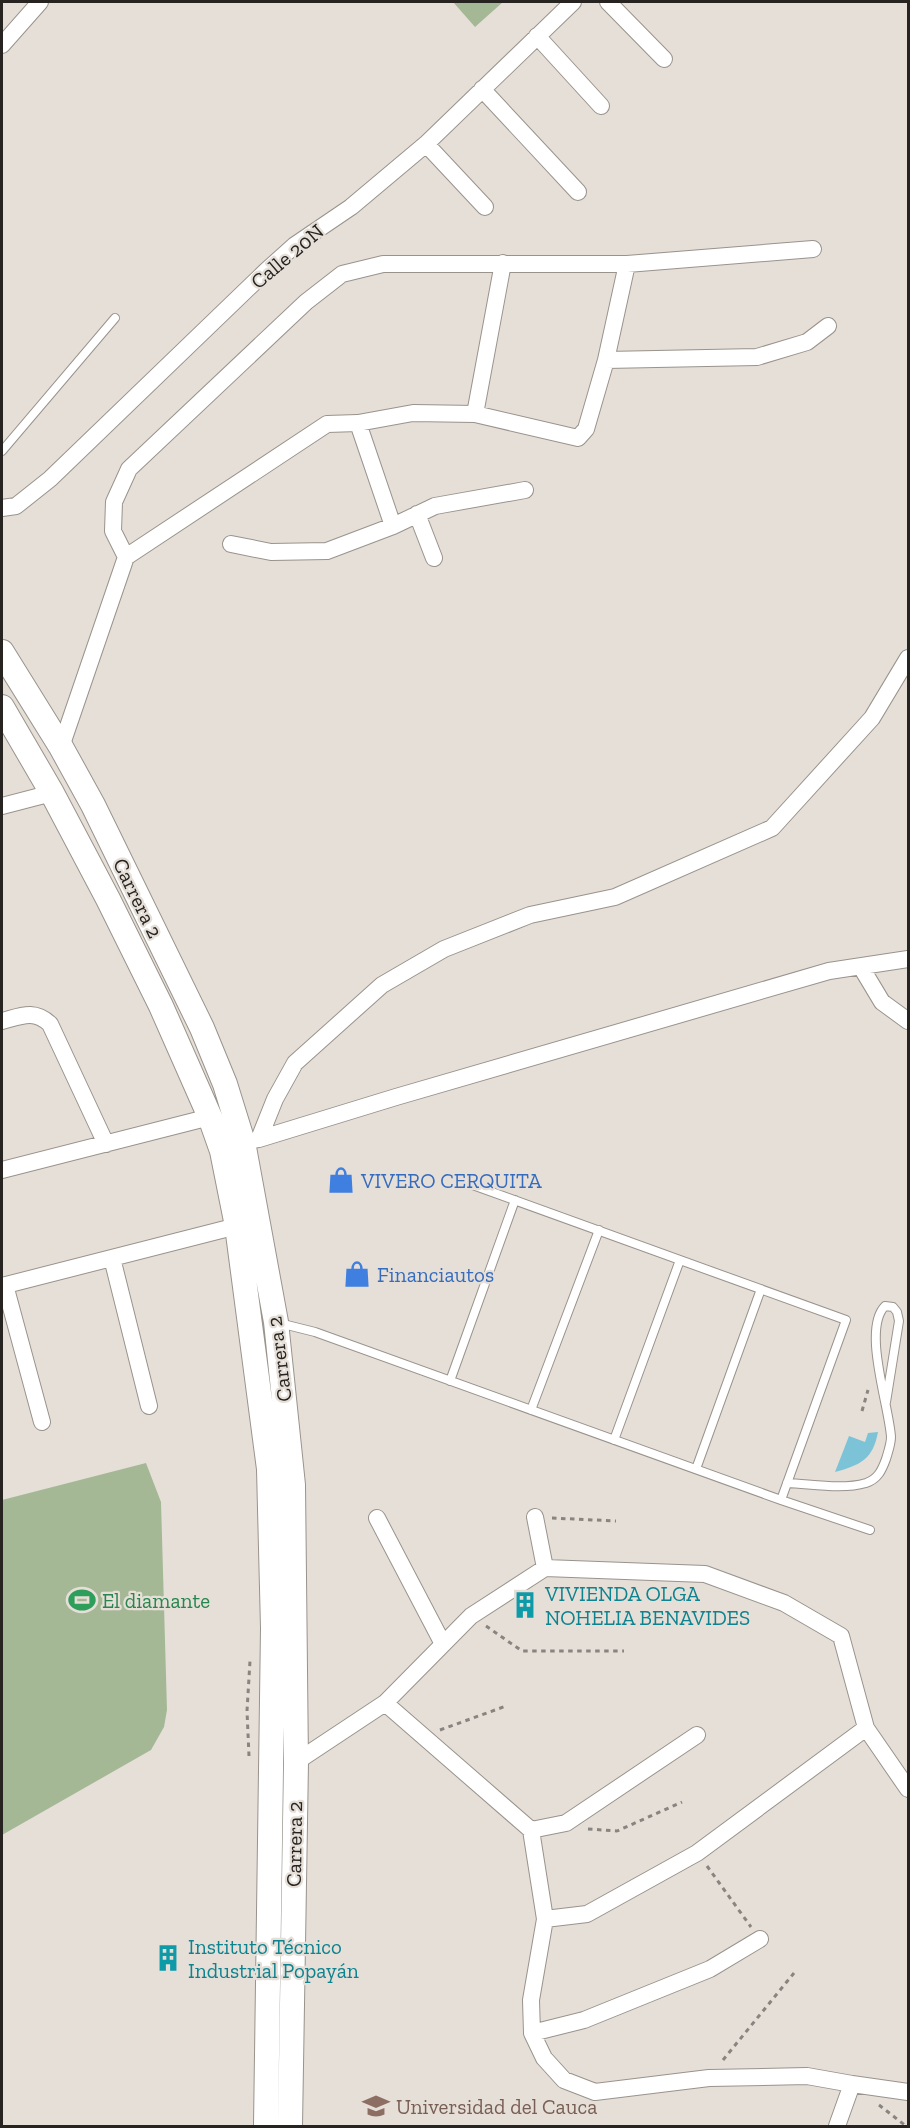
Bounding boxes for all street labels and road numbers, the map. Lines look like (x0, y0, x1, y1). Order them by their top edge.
street label: Calle 20N (245, 218, 329, 294)
street label: Carrera 2 (108, 854, 168, 942)
street label: Carrera 2 (261, 1315, 297, 1403)
street label: Carrera 2 (281, 1801, 307, 1887)

